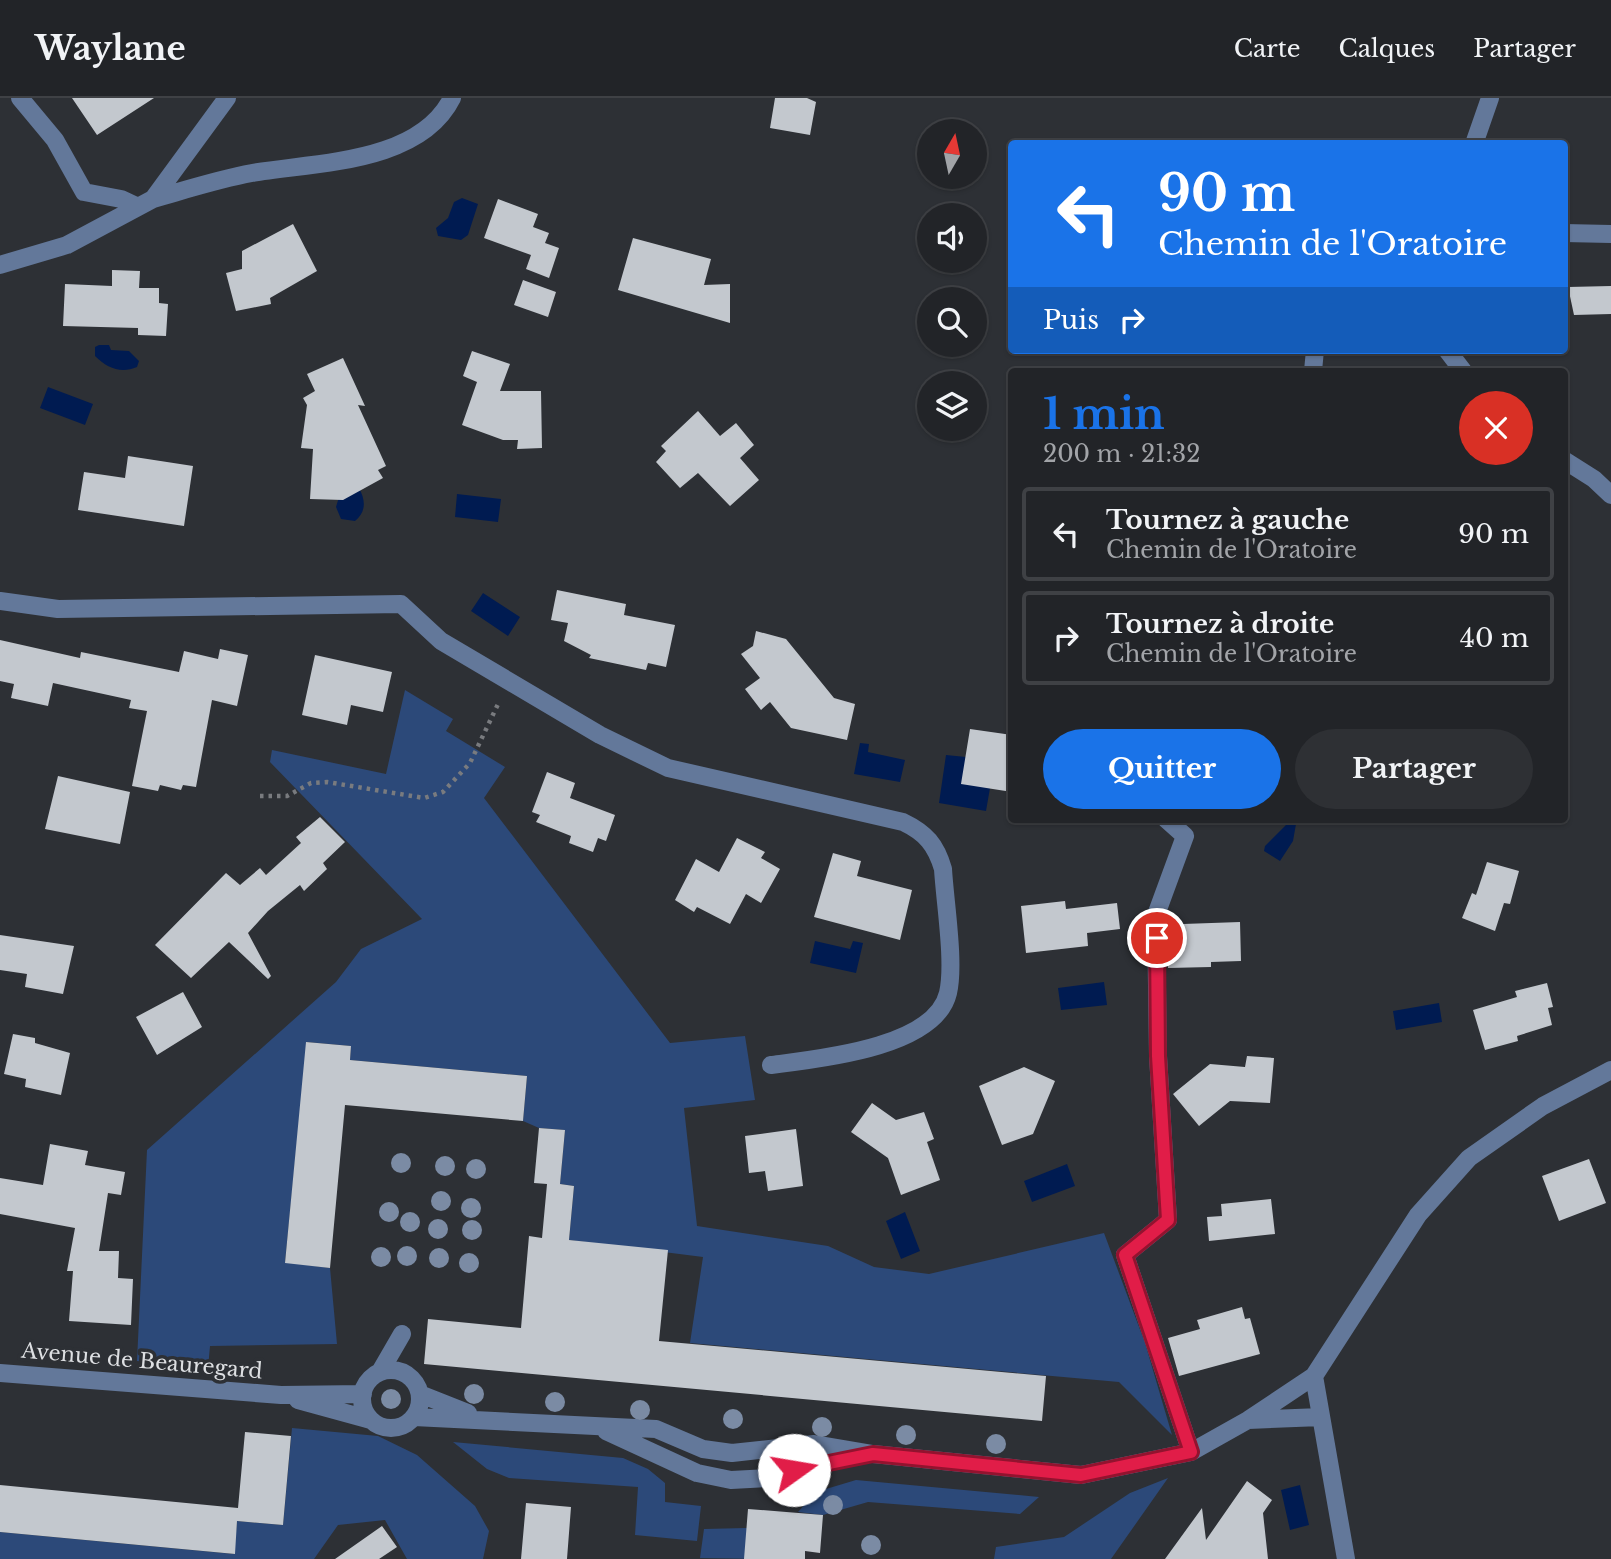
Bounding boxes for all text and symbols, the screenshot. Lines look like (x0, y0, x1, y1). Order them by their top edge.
text: Waylane (35, 28, 186, 69)
text: Carte (1234, 34, 1300, 63)
text: Calques (1338, 34, 1435, 63)
text: Partager (1473, 34, 1576, 63)
north arrow (917, 119, 987, 189)
map controls (917, 119, 987, 441)
text: 90 m (1158, 163, 1295, 224)
icon: left (1043, 168, 1134, 259)
button: sound (917, 203, 987, 273)
text: Chemin de l'Oratoire (1158, 224, 1507, 264)
button: search (917, 287, 987, 357)
icon: right (1113, 301, 1151, 339)
text: Puis (1043, 304, 1099, 336)
button: layers (917, 371, 987, 441)
text: 1 min (1043, 388, 1165, 440)
button: close (1459, 391, 1533, 465)
text: 200 m · 21:32 (1043, 440, 1200, 468)
text: Tournez à gauche (1106, 504, 1349, 536)
icon: left (1047, 515, 1085, 553)
text: 90 m (1458, 518, 1529, 550)
text: Chemin de l'Oratoire (1106, 536, 1357, 564)
text: Tournez à droite (1106, 608, 1334, 640)
icon: right (1047, 619, 1085, 657)
text: 40 m (1460, 622, 1529, 654)
text: Chemin de l'Oratoire (1106, 640, 1357, 668)
button: Quitter (1043, 729, 1281, 809)
button: Partager (1295, 729, 1533, 809)
pin (1127, 908, 1187, 968)
icon: arrive (1138, 919, 1176, 957)
street label: Avenue de Beauregard (19, 1337, 264, 1385)
position arrow (757, 1433, 831, 1507)

